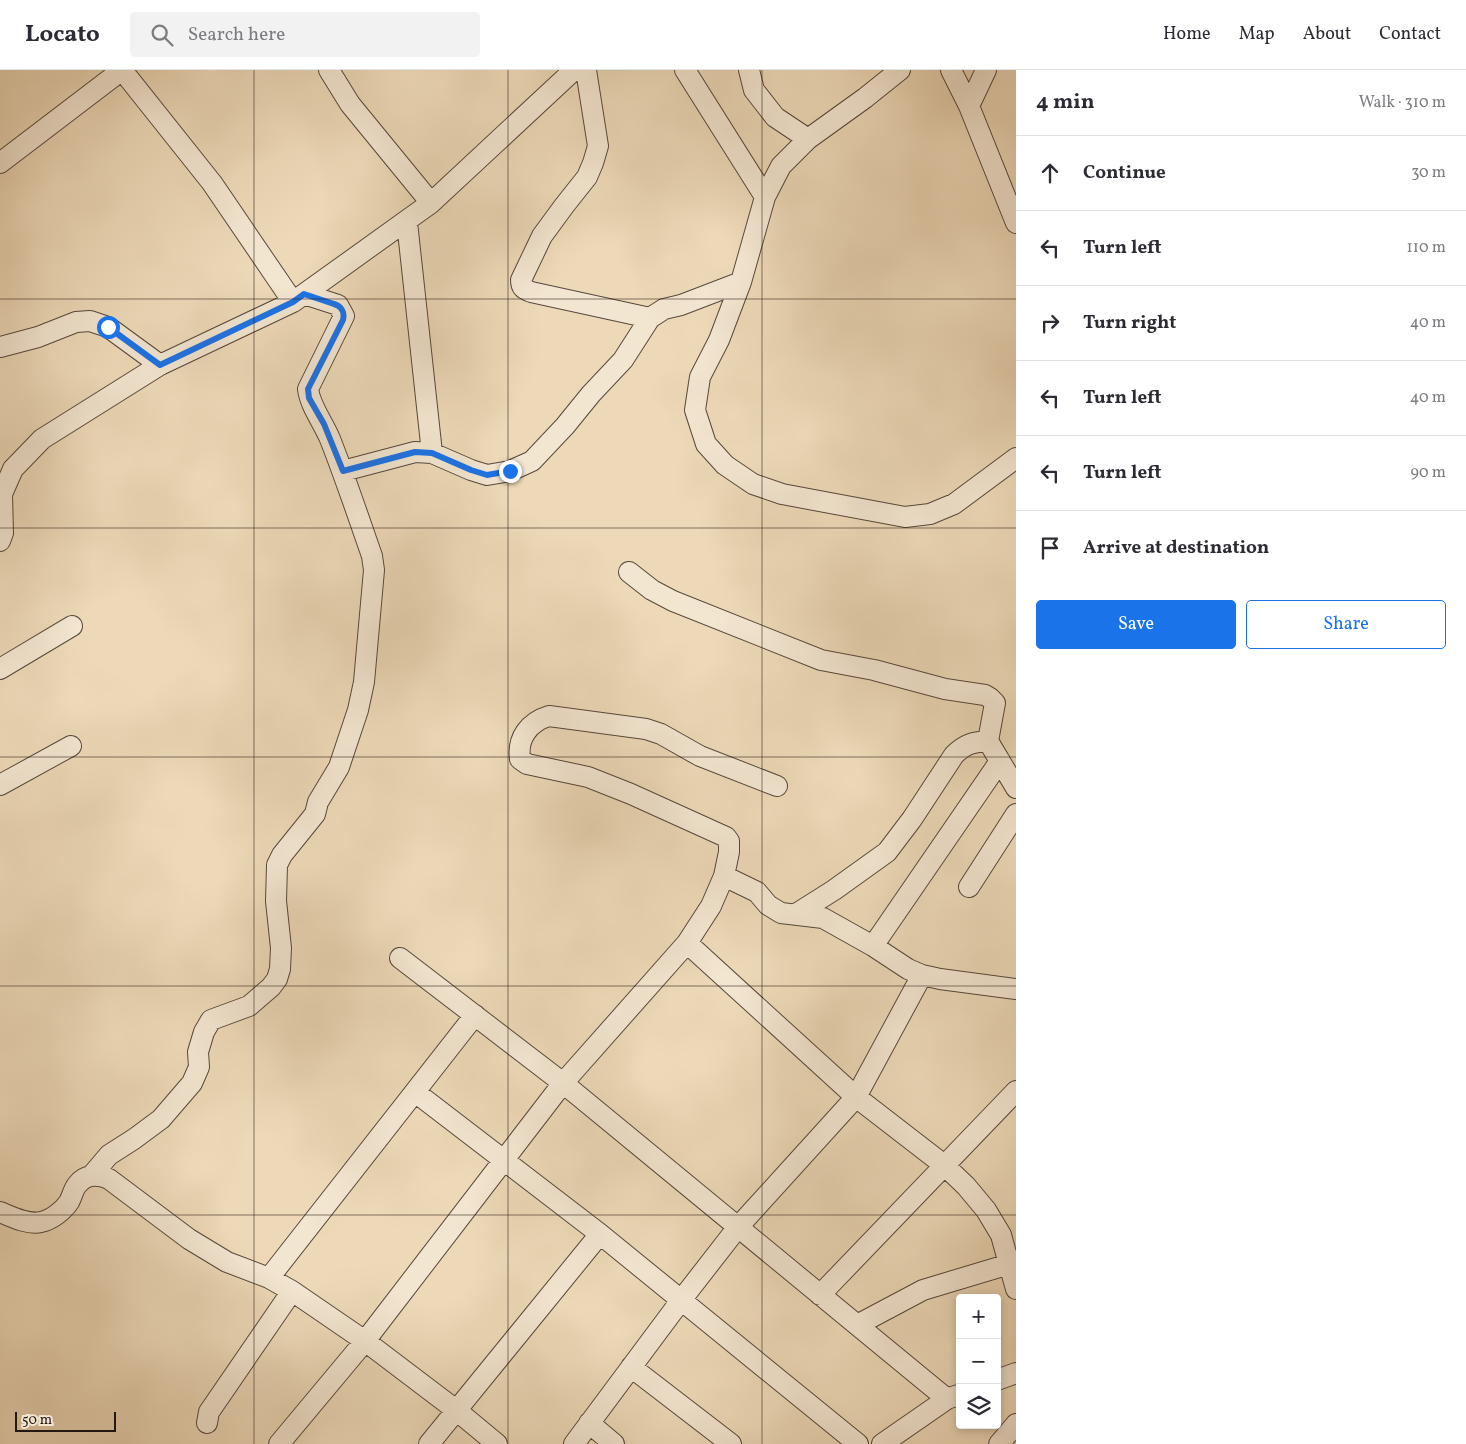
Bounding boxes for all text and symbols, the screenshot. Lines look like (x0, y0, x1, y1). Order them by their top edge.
search box (130, 12, 480, 57)
text: Locato (25, 18, 100, 52)
icon: search (148, 21, 176, 49)
text: Search here (188, 22, 285, 48)
text: Home (1163, 22, 1211, 47)
text: Map (1239, 22, 1275, 47)
text: About (1303, 22, 1351, 47)
text: Contact (1379, 22, 1441, 47)
text: 4 min (1036, 88, 1095, 117)
text: Walk · 310 m (1359, 92, 1446, 114)
icon: ahead (1036, 159, 1064, 187)
text: Continue (1083, 160, 1166, 186)
text: 30 m (1411, 162, 1446, 184)
icon: left (1036, 234, 1064, 262)
text: Turn left (1083, 235, 1162, 261)
text: 110 m (1407, 237, 1446, 259)
icon: right (1036, 309, 1064, 337)
text: Turn right (1083, 310, 1176, 336)
text: 40 m (1410, 312, 1446, 334)
route start (97, 316, 120, 339)
icon: left (1036, 384, 1064, 412)
text: Turn left (1083, 385, 1162, 411)
text: 40 m (1410, 387, 1446, 409)
icon: left (1036, 459, 1064, 487)
route end (499, 460, 522, 483)
text: Turn left (1083, 460, 1162, 486)
text: 90 m (1410, 462, 1446, 484)
icon: arrive (1036, 534, 1064, 562)
text: Arrive at destination (1083, 535, 1269, 561)
button: Save (1036, 600, 1236, 649)
button: Share (1246, 600, 1446, 649)
map controls (956, 1294, 1001, 1429)
button: + (956, 1294, 1001, 1339)
button: − (956, 1339, 1001, 1384)
button: layers (956, 1384, 1001, 1429)
scale bar (15, 1409, 116, 1432)
text: 50 m (22, 1411, 52, 1430)

